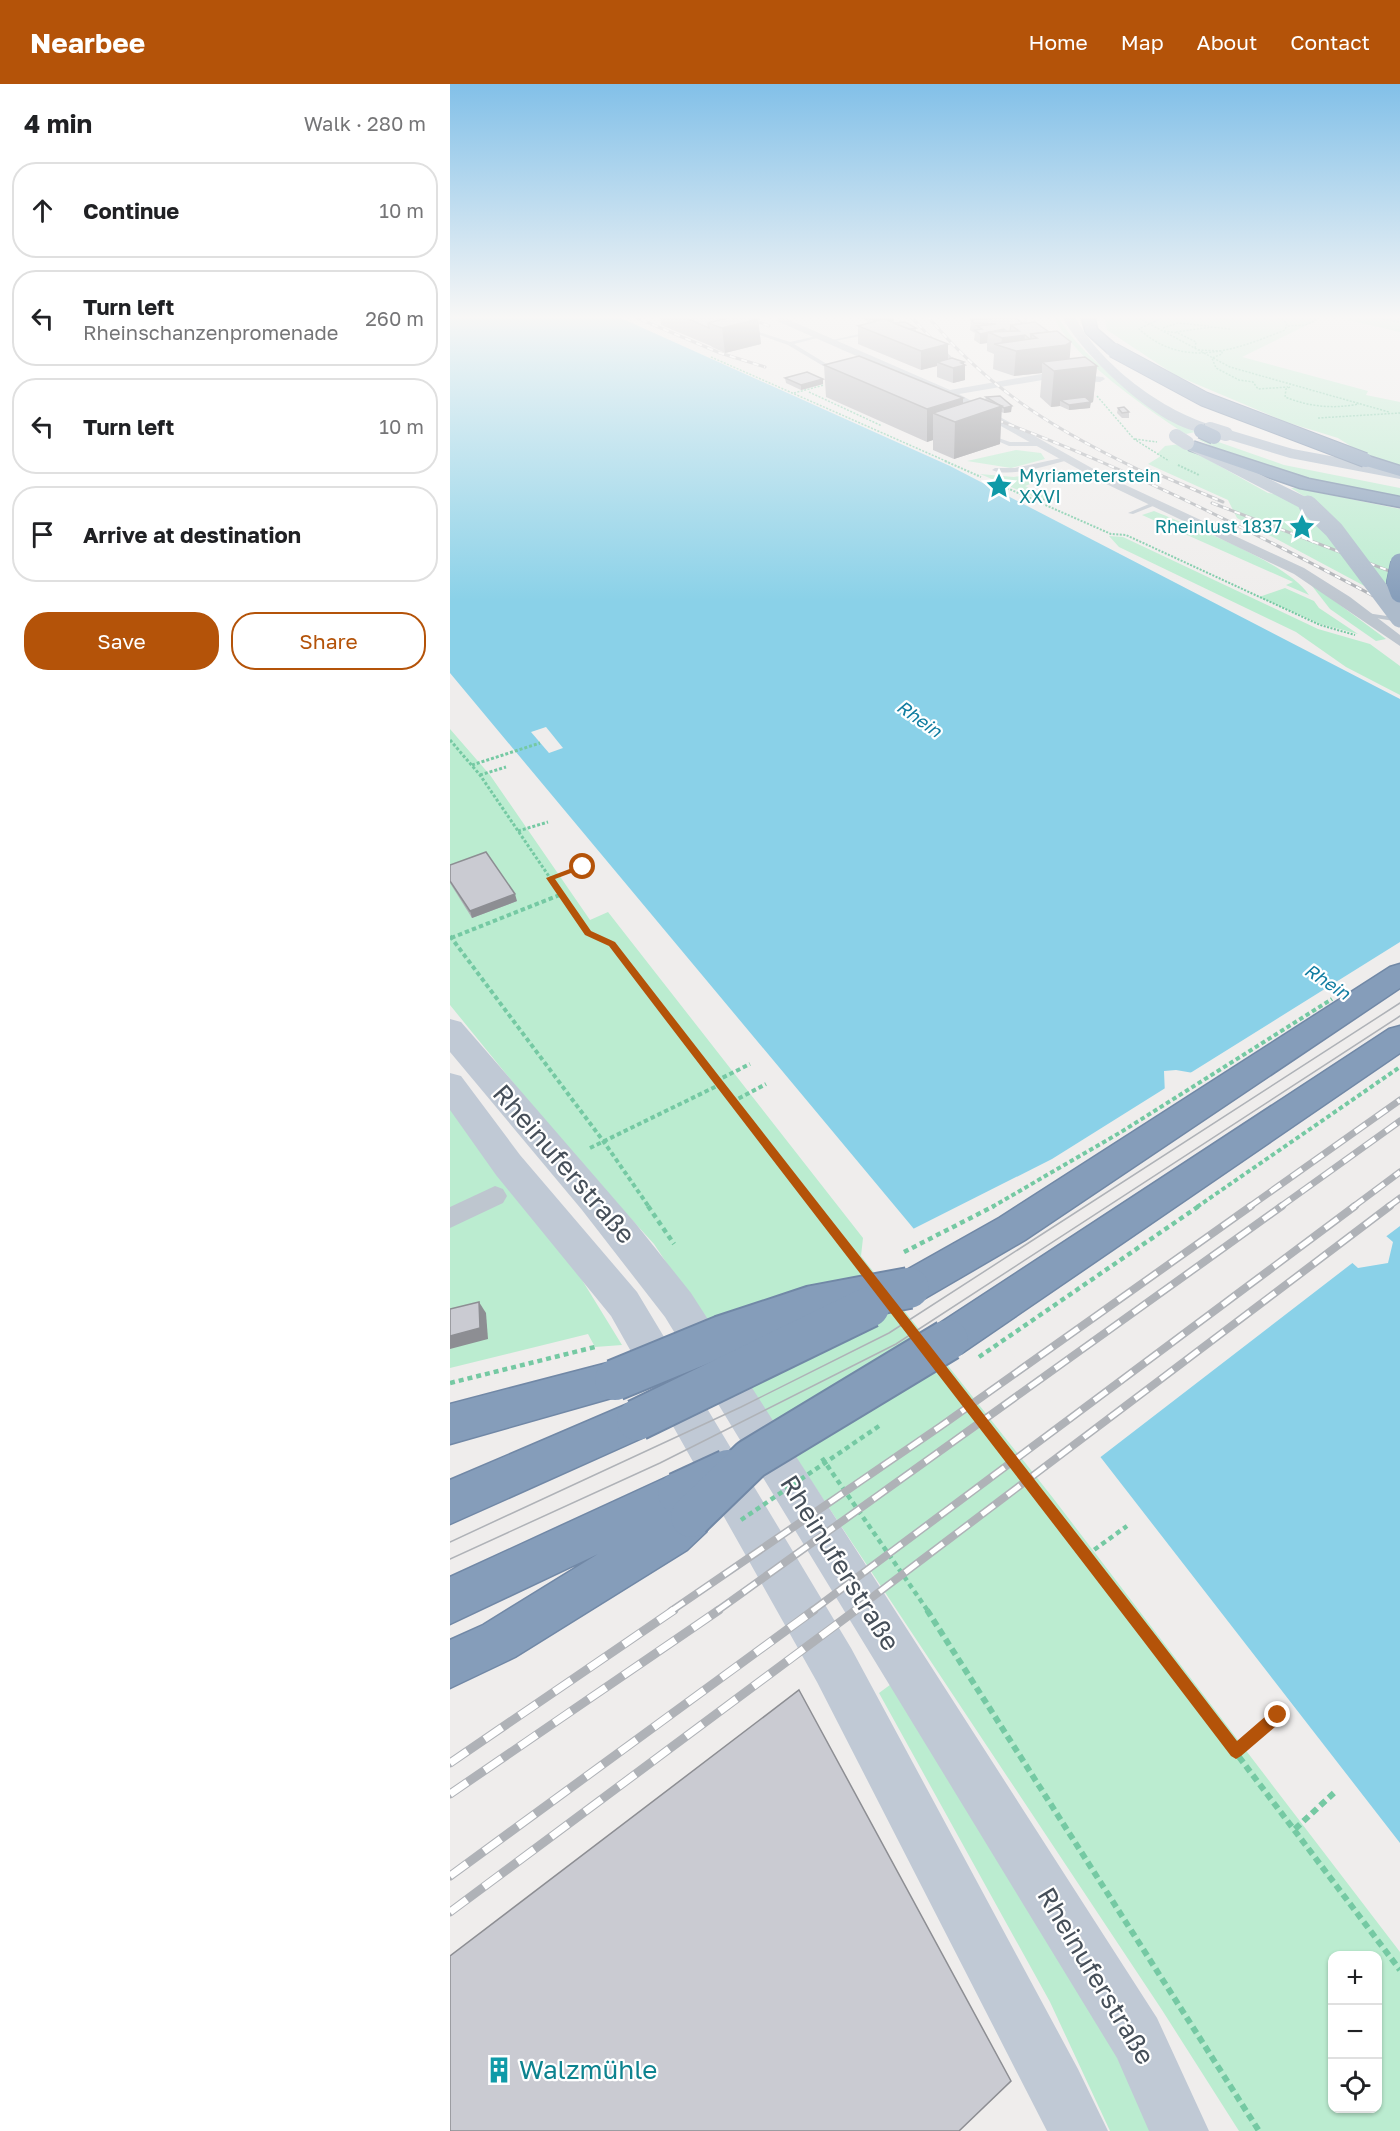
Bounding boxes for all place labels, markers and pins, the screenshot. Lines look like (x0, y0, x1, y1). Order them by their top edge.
place label: Myriameterstein XXVI (1019, 464, 1161, 507)
place icon: Myriameterstein XXVI (984, 471, 1014, 501)
place icon: Rheinlust 1837 (1287, 512, 1317, 542)
place label: Rheinlust 1837 (1155, 515, 1282, 537)
place label: Walzmühle (519, 2054, 657, 2085)
building icon: Walzmühle (484, 2055, 514, 2085)

